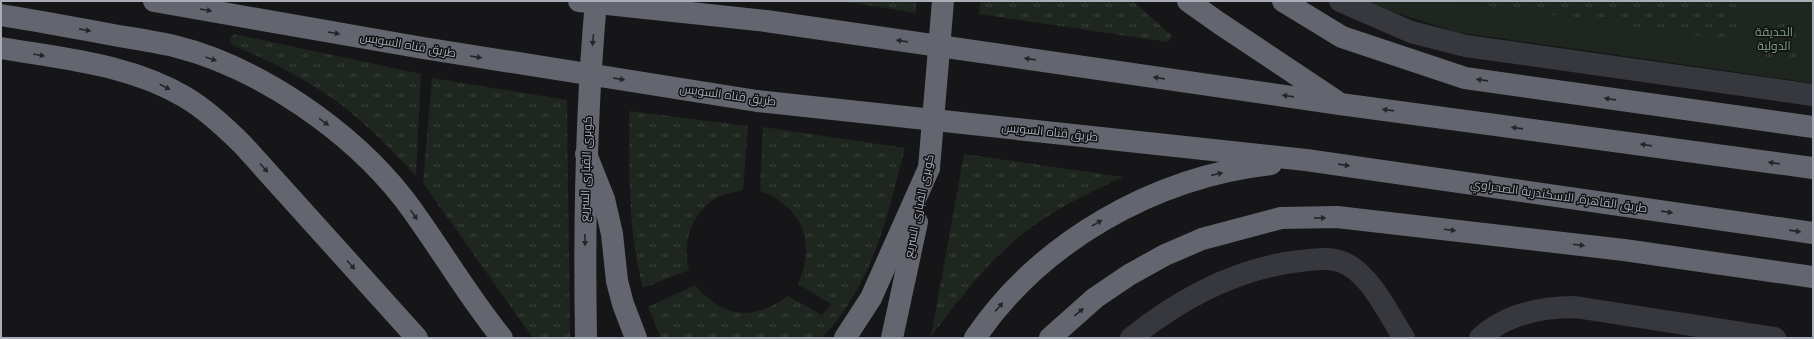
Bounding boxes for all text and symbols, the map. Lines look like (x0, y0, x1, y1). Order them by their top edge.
one-way arrow (200, 7, 212, 13)
park label: الحديقة الدولية (1755, 24, 1793, 53)
one-way arrow (79, 27, 91, 33)
street label: طريق قناه السويس (359, 29, 457, 60)
one-way arrow (328, 30, 340, 36)
one-way arrow (589, 34, 596, 46)
one-way arrow (895, 38, 908, 44)
one-way arrow (33, 52, 46, 58)
one-way arrow (470, 54, 482, 60)
one-way arrow (206, 56, 218, 62)
one-way arrow (1024, 56, 1036, 62)
one-way arrow (1153, 75, 1165, 81)
one-way arrow (613, 76, 625, 82)
one-way arrow (1476, 77, 1488, 83)
street label: طريق قناه السويس (679, 80, 777, 109)
one-way arrow (159, 84, 171, 90)
one-way arrow (1282, 93, 1294, 99)
one-way arrow (1604, 96, 1616, 102)
one-way arrow (1382, 107, 1394, 113)
street label: كوبرى القبارى السريع (576, 116, 596, 222)
one-way arrow (319, 118, 330, 126)
street label: طريق قناه السويس (1001, 119, 1099, 144)
one-way arrow (1511, 125, 1523, 131)
one-way arrow (1639, 142, 1652, 148)
street label: كوبرى القبارى السريع (900, 153, 938, 259)
one-way arrow (1768, 159, 1780, 166)
one-way arrow (1338, 162, 1350, 168)
one-way arrow (260, 163, 269, 174)
one-way arrow (1211, 170, 1223, 176)
street label: طريق القاهرة, الاسكندرية الصحراوي (1469, 176, 1649, 218)
one-way arrow (410, 209, 418, 220)
one-way arrow (1661, 209, 1673, 215)
one-way arrow (1314, 214, 1326, 221)
one-way arrow (1092, 219, 1102, 227)
one-way arrow (1444, 227, 1456, 233)
one-way arrow (1789, 228, 1802, 234)
one-way arrow (582, 234, 588, 247)
one-way arrow (1573, 242, 1585, 248)
one-way arrow (347, 260, 356, 270)
one-way arrow (995, 302, 1004, 313)
one-way arrow (1073, 307, 1084, 316)

